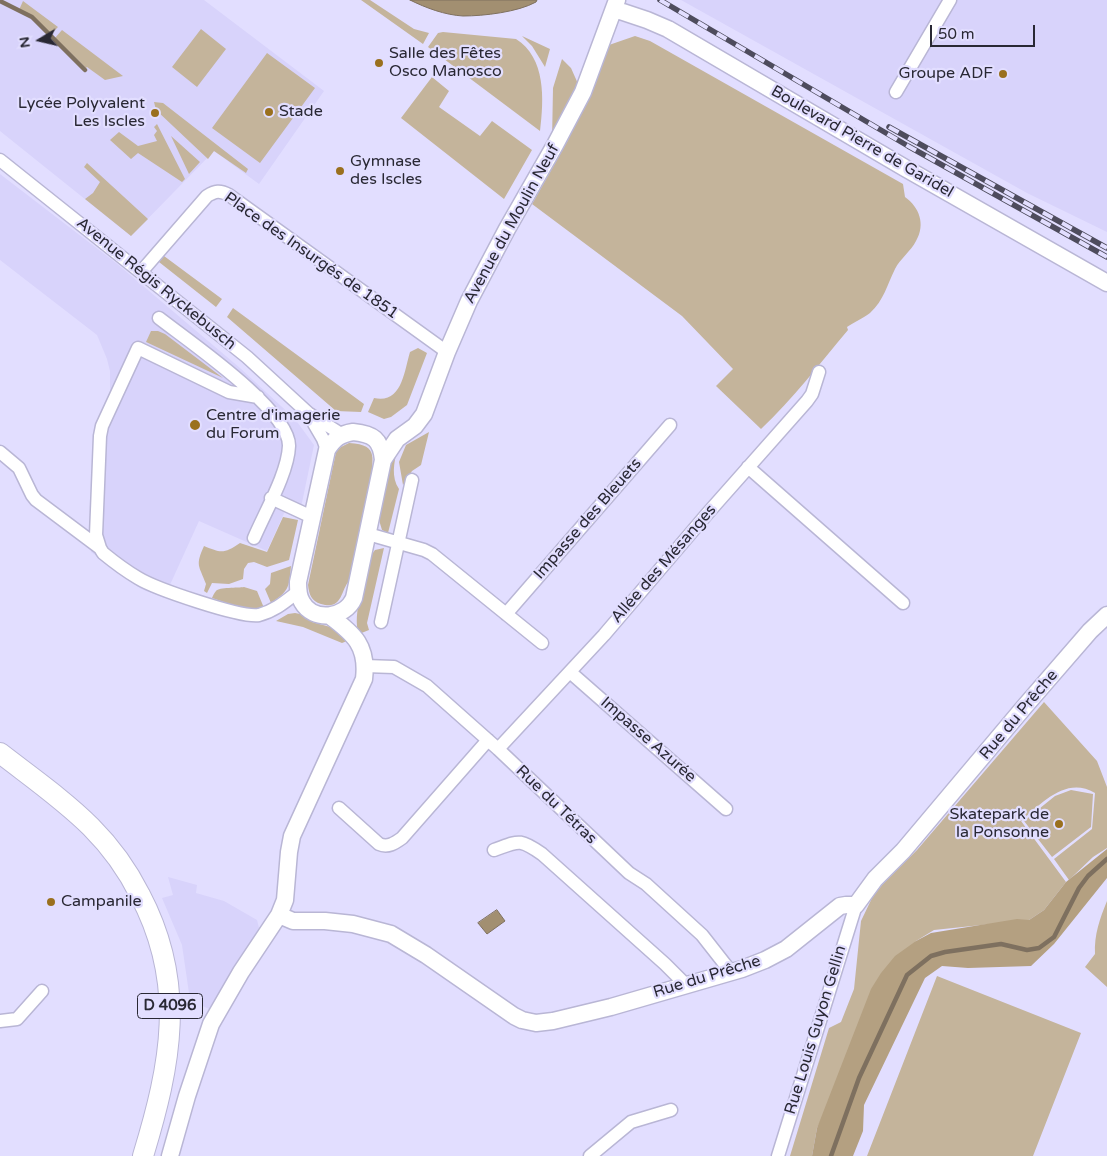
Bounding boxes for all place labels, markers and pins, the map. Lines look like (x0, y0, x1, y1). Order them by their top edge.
place label: Salle des Fêtes Osco Manosco (389, 44, 502, 82)
marker: Salle des Fêtes Osco Manosco (373, 57, 385, 69)
place label: Groupe ADF (899, 64, 993, 84)
marker: Groupe ADF (997, 68, 1009, 80)
place label: Lycée Polyvalent Les Iscles (18, 94, 145, 132)
place label: Stade (279, 102, 323, 122)
marker: Stade (263, 106, 275, 118)
marker: Lycée Polyvalent Les Iscles (149, 107, 161, 119)
place label: Gymnase des Iscles (350, 152, 422, 190)
marker: Gymnase des Iscles (334, 165, 346, 177)
place label: Centre d'imagerie du Forum (206, 406, 340, 444)
marker: Centre d'imagerie du Forum (188, 418, 202, 432)
place label: Skatepark de la Ponsonne (950, 805, 1049, 843)
marker: Skatepark de la Ponsonne (1053, 818, 1065, 830)
place label: Campanile (61, 892, 142, 912)
marker: Campanile (45, 896, 57, 908)

